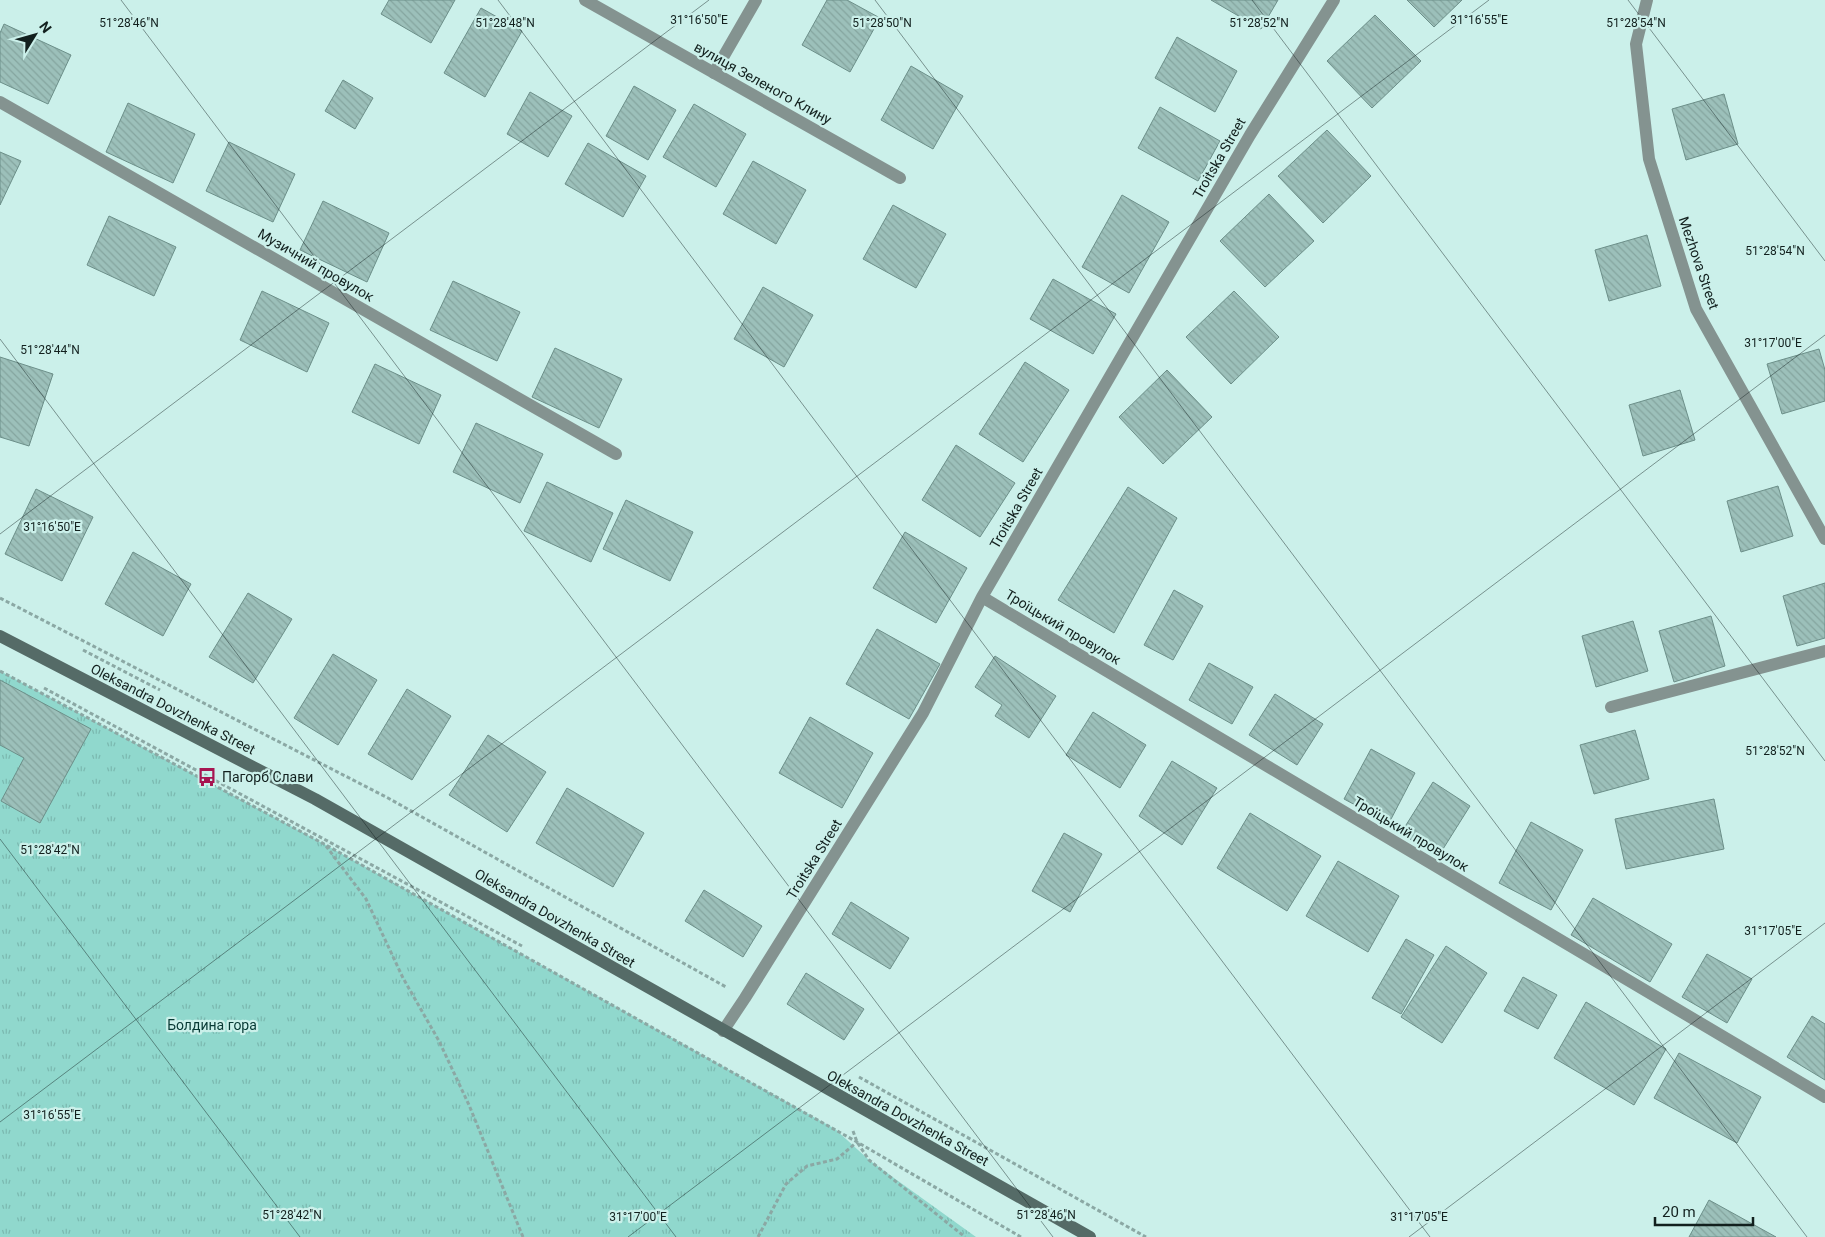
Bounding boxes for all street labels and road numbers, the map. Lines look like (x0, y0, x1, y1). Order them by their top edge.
street label: вулиця Зеленого Клину (692, 39, 835, 128)
street label: Troitska Street (1189, 114, 1249, 201)
street label: Mezhova Street (1676, 215, 1722, 312)
street label: Музичний провулок (255, 225, 377, 305)
street label: Troitska Street (986, 464, 1046, 551)
street label: Троїцький провулок (1002, 586, 1124, 668)
street label: Oleksandra Dovzhenka Street (88, 660, 258, 758)
street label: Троїцький провулок (1350, 793, 1472, 875)
street label: Troitska Street (783, 816, 845, 902)
street label: Oleksandra Dovzhenka Street (472, 865, 638, 971)
street label: Oleksandra Dovzhenka Street (824, 1067, 992, 1169)

